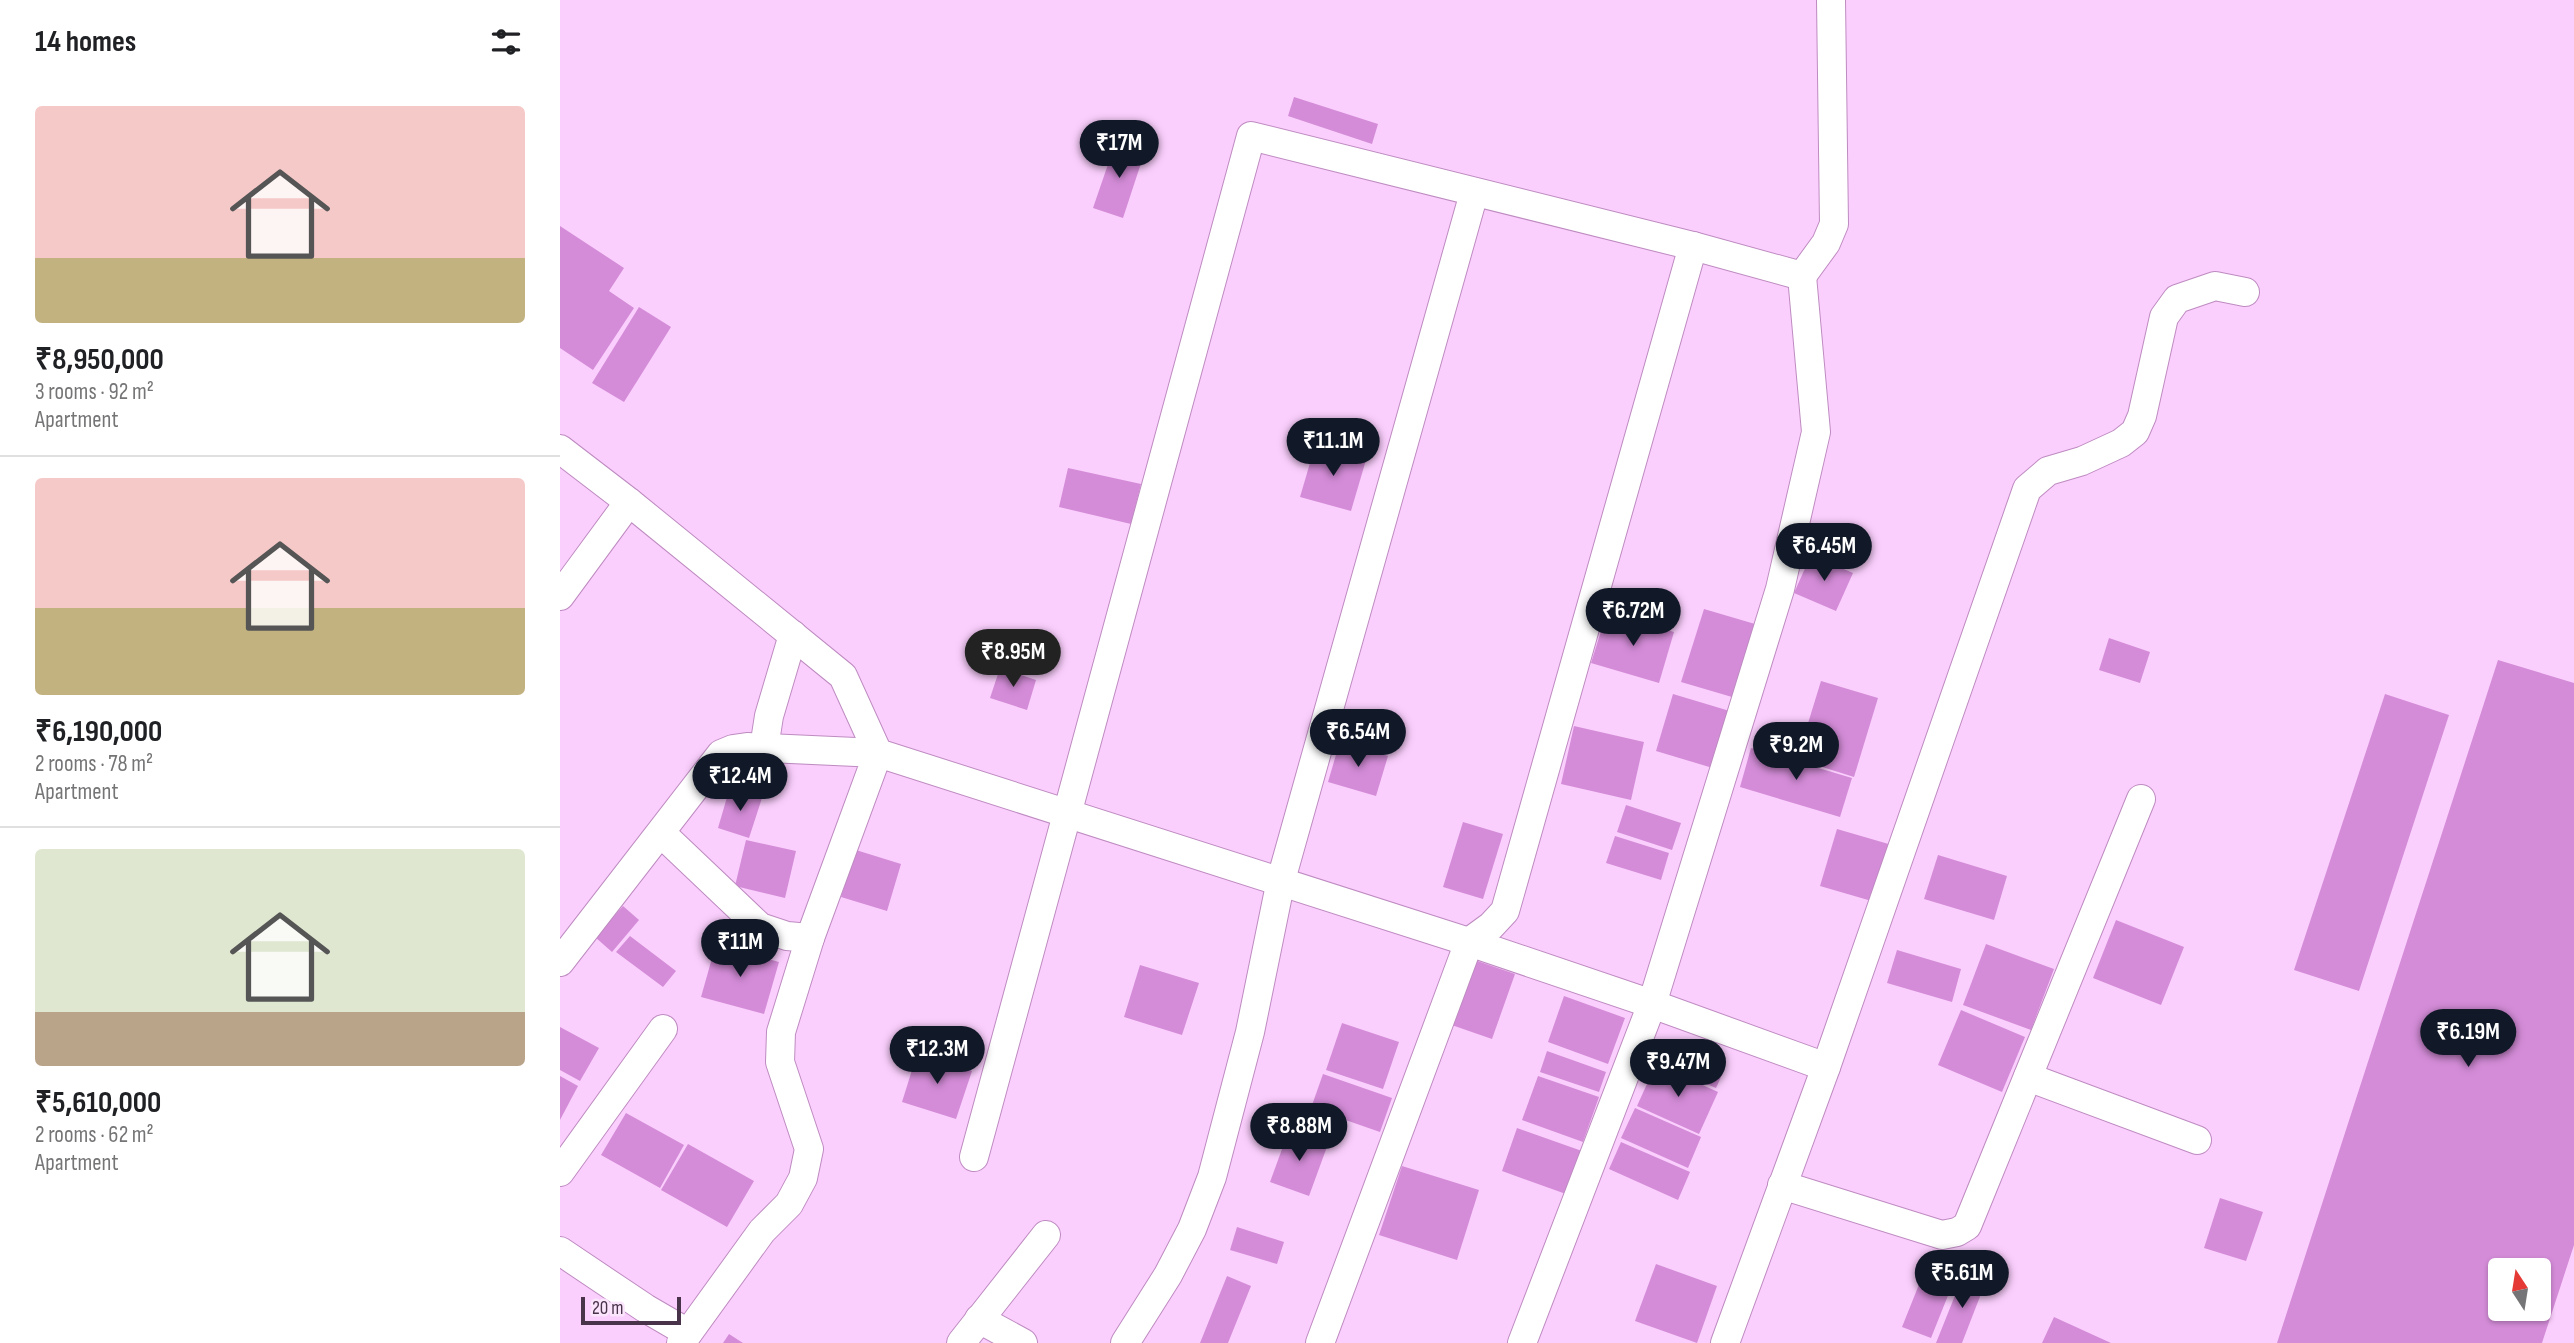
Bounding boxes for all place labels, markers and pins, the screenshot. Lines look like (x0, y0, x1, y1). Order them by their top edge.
pin: ₹17M (1078, 120, 1160, 180)
pin: ₹11.1M (1276, 419, 1390, 478)
pin: ₹6.45M (1767, 524, 1881, 583)
pin: ₹6.72M (1576, 588, 1690, 648)
pin: ₹8.95M (956, 630, 1070, 689)
pin: ₹6.54M (1301, 710, 1415, 769)
pin: ₹9.2M (1747, 722, 1845, 782)
pin: ₹12.4M (683, 754, 797, 813)
pin: ₹11M (699, 920, 781, 979)
pin: ₹6.19M (2411, 1010, 2525, 1069)
pin: ₹12.3M (880, 1026, 994, 1086)
pin: ₹9.47M (1621, 1040, 1735, 1099)
pin: ₹8.88M (1242, 1104, 1356, 1163)
pin: ₹5.61M (1905, 1250, 2019, 1310)

